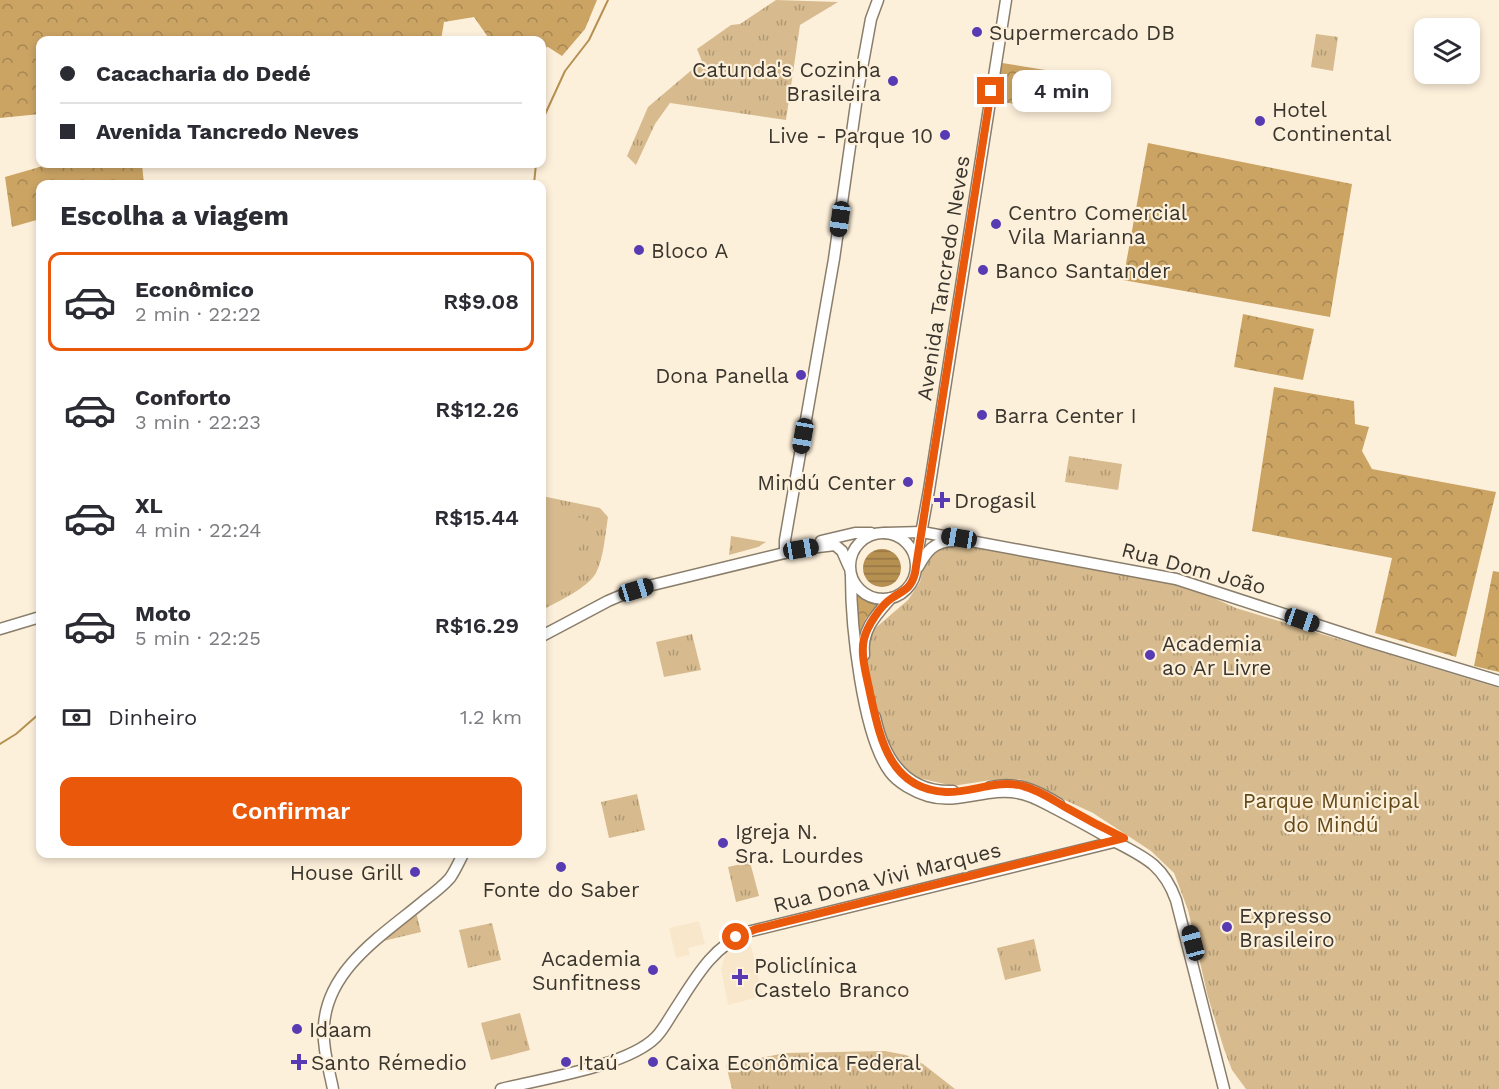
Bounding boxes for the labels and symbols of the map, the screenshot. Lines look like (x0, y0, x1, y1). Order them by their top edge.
place label: Supermercado DB (989, 20, 1175, 45)
marker: Supermercado DB (970, 25, 984, 39)
place label: Catunda's Cozinha Brasileira (692, 57, 881, 106)
callout: 4 min (1012, 70, 1111, 112)
marker: Catunda's Cozinha Brasileira (886, 74, 900, 88)
route end (977, 77, 1004, 104)
place label: Hotel Continental (1272, 97, 1392, 146)
marker: Hotel Continental (1253, 114, 1267, 128)
place label: Live - Parque 10 (768, 123, 933, 148)
marker: Live - Parque 10 (938, 128, 952, 142)
street label: Avenida Tancredo Neves (911, 154, 975, 402)
car (829, 200, 851, 238)
place label: Centro Comercial Vila Marianna (1008, 200, 1188, 249)
marker: Centro Comercial Vila Marianna (989, 217, 1003, 231)
place label: Bloco A (651, 238, 728, 263)
marker: Bloco A (632, 243, 646, 257)
place label: Banco Santander (995, 258, 1171, 283)
marker: Banco Santander (976, 263, 990, 277)
place label: Dona Panella (655, 363, 789, 388)
marker: Dona Panella (794, 368, 808, 382)
place label: Barra Center I (994, 403, 1137, 428)
marker: Barra Center I (975, 408, 989, 422)
car (791, 417, 815, 455)
place label: Mindú Center (757, 470, 896, 495)
marker: Mindú Center (901, 475, 915, 489)
place label: Drogasil (954, 488, 1037, 513)
marker: Drogasil (935, 493, 949, 507)
car (940, 526, 978, 550)
car (782, 537, 820, 561)
street label: Rua Dom João (1119, 537, 1269, 599)
car (616, 576, 656, 604)
car (1282, 606, 1322, 634)
place label: Academia ao Ar Livre (1162, 631, 1271, 680)
marker: Academia ao Ar Livre (1143, 648, 1157, 662)
park label: Parque Municipal do Mindú (1243, 788, 1420, 837)
place label: Igreja N. Sra. Lourdes (735, 819, 864, 868)
marker: Igreja N. Sra. Lourdes (716, 836, 730, 850)
street label: Rua Dona Vivi Marques (770, 837, 1004, 917)
place label: House Grill (290, 860, 404, 885)
marker: Fonte do Saber (554, 860, 568, 874)
marker: House Grill (408, 865, 422, 879)
place label: Fonte do Saber (482, 877, 640, 902)
place label: Expresso Brasileiro (1239, 903, 1335, 952)
marker: Expresso Brasileiro (1220, 920, 1234, 934)
route start (722, 923, 749, 950)
car (1180, 923, 1206, 963)
place label: Academia Sunfitness (532, 946, 641, 995)
place label: Policlínica Castelo Branco (754, 953, 910, 1002)
marker: Academia Sunfitness (646, 963, 660, 977)
marker: Policlínica Castelo Branco (731, 968, 749, 986)
place label: Idaam (309, 1017, 372, 1042)
marker: Idaam (290, 1022, 304, 1036)
place label: Santo Rémedio (311, 1050, 467, 1075)
place label: Itaú (578, 1050, 618, 1075)
place label: Caixa Econômica Federal (665, 1050, 921, 1075)
marker: Santo Rémedio (292, 1055, 306, 1069)
marker: Itaú (559, 1055, 573, 1069)
marker: Caixa Econômica Federal (646, 1055, 660, 1069)

